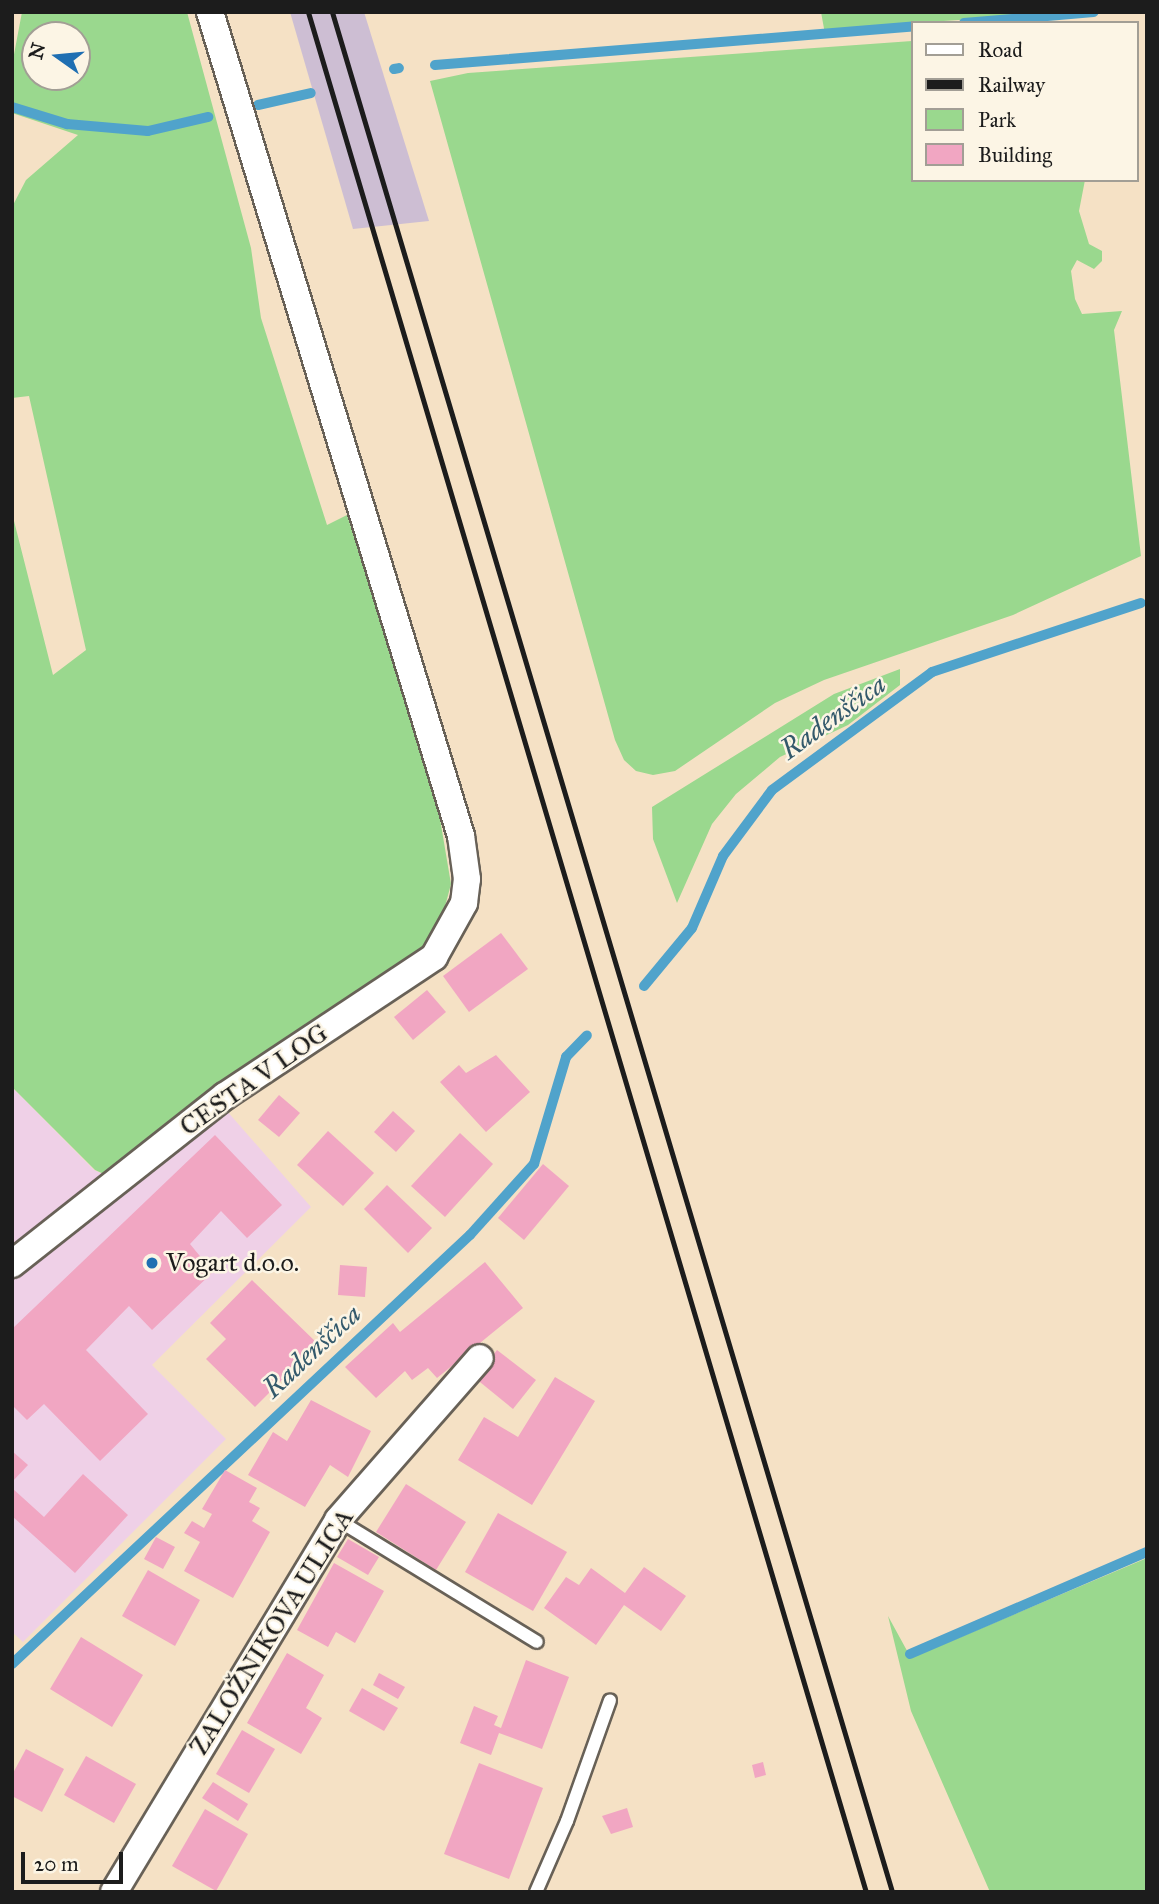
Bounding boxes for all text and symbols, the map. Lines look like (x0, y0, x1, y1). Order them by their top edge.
north arrow (21, 21, 91, 91)
legend (911, 21, 1138, 182)
text: Road (978, 37, 1023, 63)
text: N (24, 40, 50, 62)
text: Railway (978, 72, 1045, 98)
text: Park (978, 107, 1016, 133)
text: Building (978, 142, 1052, 168)
water label: Radenščica (774, 667, 892, 767)
street label: CESTA V LOG (174, 1017, 334, 1143)
place label: Vogart d.o.o. (166, 1247, 299, 1279)
marker: Vogart d.o.o. (144, 1255, 160, 1271)
water label: Radenščica (256, 1297, 368, 1405)
street label: ZALOŽNIKOVA ULICA (183, 1503, 361, 1761)
scale bar (24, 1838, 126, 1882)
text: 20 m (34, 1851, 79, 1877)

